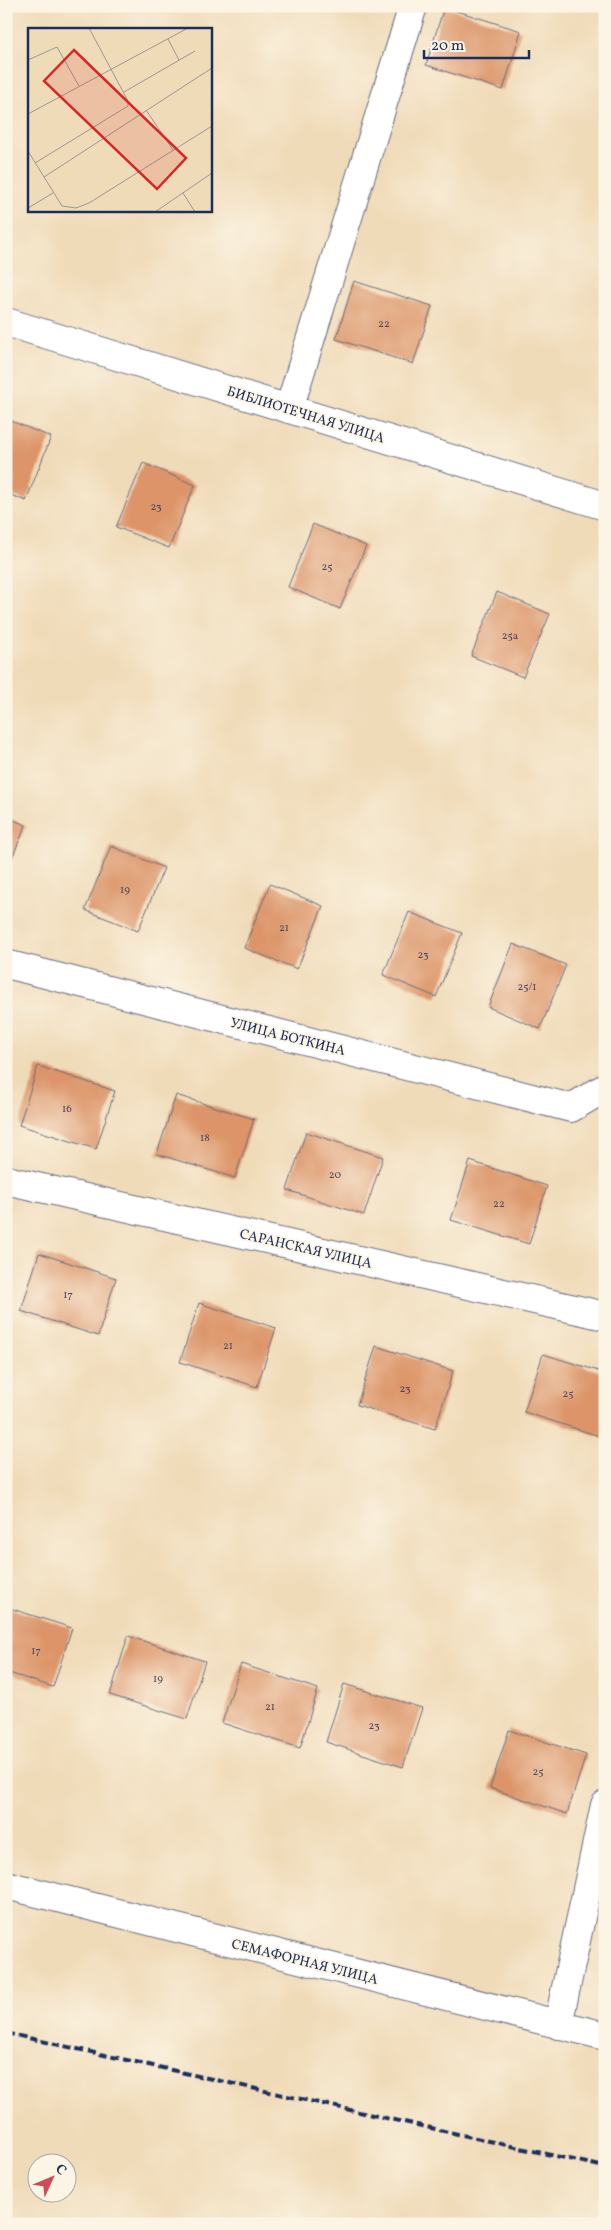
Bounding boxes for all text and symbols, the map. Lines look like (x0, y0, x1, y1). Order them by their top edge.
inset map (28, 28, 211, 211)
scale bar (424, 28, 528, 60)
text: 20 m (431, 36, 464, 57)
house number: 22 (378, 317, 390, 332)
street label: БИБЛИОТЕЧНАЯ УЛИЦА (224, 382, 387, 449)
house number: 23 (150, 500, 162, 515)
house number: 25 (321, 560, 333, 575)
house number: 25а (502, 629, 519, 644)
house number: 19 (120, 883, 130, 898)
house number: 21 (279, 921, 289, 936)
house number: 23 (417, 948, 429, 963)
house number: 25/1 (517, 980, 537, 995)
street label: УЛИЦА БОТКИНА (228, 1014, 347, 1061)
house number: 16 (62, 1102, 72, 1117)
house number: 18 (200, 1131, 210, 1146)
house number: 20 (329, 1168, 342, 1183)
house number: 22 (493, 1197, 505, 1212)
street label: САРАНСКАЯ УЛИЦА (238, 1225, 374, 1274)
house number: 17 (63, 1288, 73, 1303)
house number: 21 (223, 1339, 233, 1354)
house number: 23 (399, 1382, 411, 1397)
house number: 25 (562, 1387, 574, 1402)
house number: 17 (31, 1644, 41, 1659)
house number: 19 (153, 1672, 163, 1687)
house number: 21 (265, 1700, 275, 1715)
house number: 23 (368, 1719, 380, 1734)
house number: 25 (532, 1765, 544, 1780)
street label: СЕМАФОРНАЯ УЛИЦА (229, 1935, 380, 1990)
north arrow (28, 2152, 78, 2202)
text: С (50, 2160, 70, 2180)

